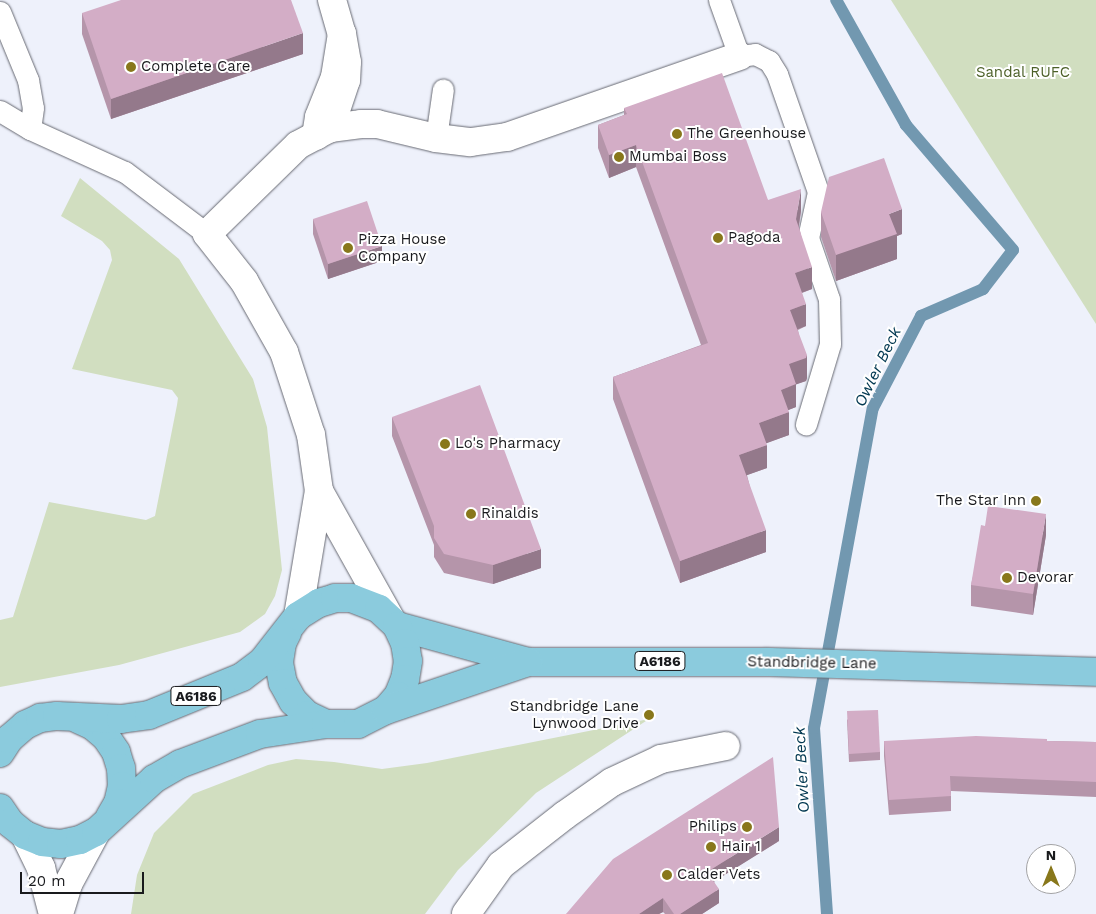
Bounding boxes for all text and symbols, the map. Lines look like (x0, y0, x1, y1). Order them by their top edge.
place label: Complete Care (141, 58, 250, 76)
marker: Complete Care (125, 61, 137, 73)
park label: Sandal RUFC (976, 64, 1070, 82)
place label: The Greenhouse (687, 125, 806, 143)
marker: The Greenhouse (671, 128, 683, 140)
place label: Mumbai Boss (629, 148, 727, 166)
marker: Mumbai Boss (613, 151, 625, 163)
place label: Pagoda (728, 229, 781, 247)
place label: Pizza House Company (358, 230, 446, 265)
marker: Pagoda (712, 232, 724, 244)
marker: Pizza House Company (342, 242, 354, 254)
water label: Owler Beck (850, 324, 906, 410)
place label: Lo's Pharmacy (455, 435, 560, 453)
marker: Lo's Pharmacy (439, 438, 451, 450)
place label: The Star Inn (936, 492, 1026, 510)
marker: The Star Inn (1030, 495, 1042, 507)
place label: Rinaldis (481, 505, 539, 523)
marker: Rinaldis (465, 508, 477, 520)
place label: Devorar (1017, 569, 1074, 587)
marker: Devorar (1001, 572, 1013, 584)
road number: A6186 (634, 649, 686, 672)
street label: Standbridge Lane (747, 653, 877, 673)
road number: A6186 (170, 684, 222, 708)
place label: Standbridge Lane Lynwood Drive (510, 697, 639, 732)
marker: Standbridge Lane Lynwood Drive (643, 709, 655, 721)
water label: Owler Beck (790, 726, 814, 814)
place label: Philips (689, 818, 737, 836)
marker: Philips (741, 821, 753, 833)
place label: Hair 1 (721, 838, 761, 856)
marker: Hair 1 (705, 841, 717, 853)
north arrow (1026, 844, 1076, 894)
text: N (1046, 847, 1056, 863)
scale bar (22, 862, 146, 894)
place label: Calder Vets (677, 866, 761, 884)
marker: Calder Vets (661, 869, 673, 881)
text: 20 m (28, 872, 66, 890)

